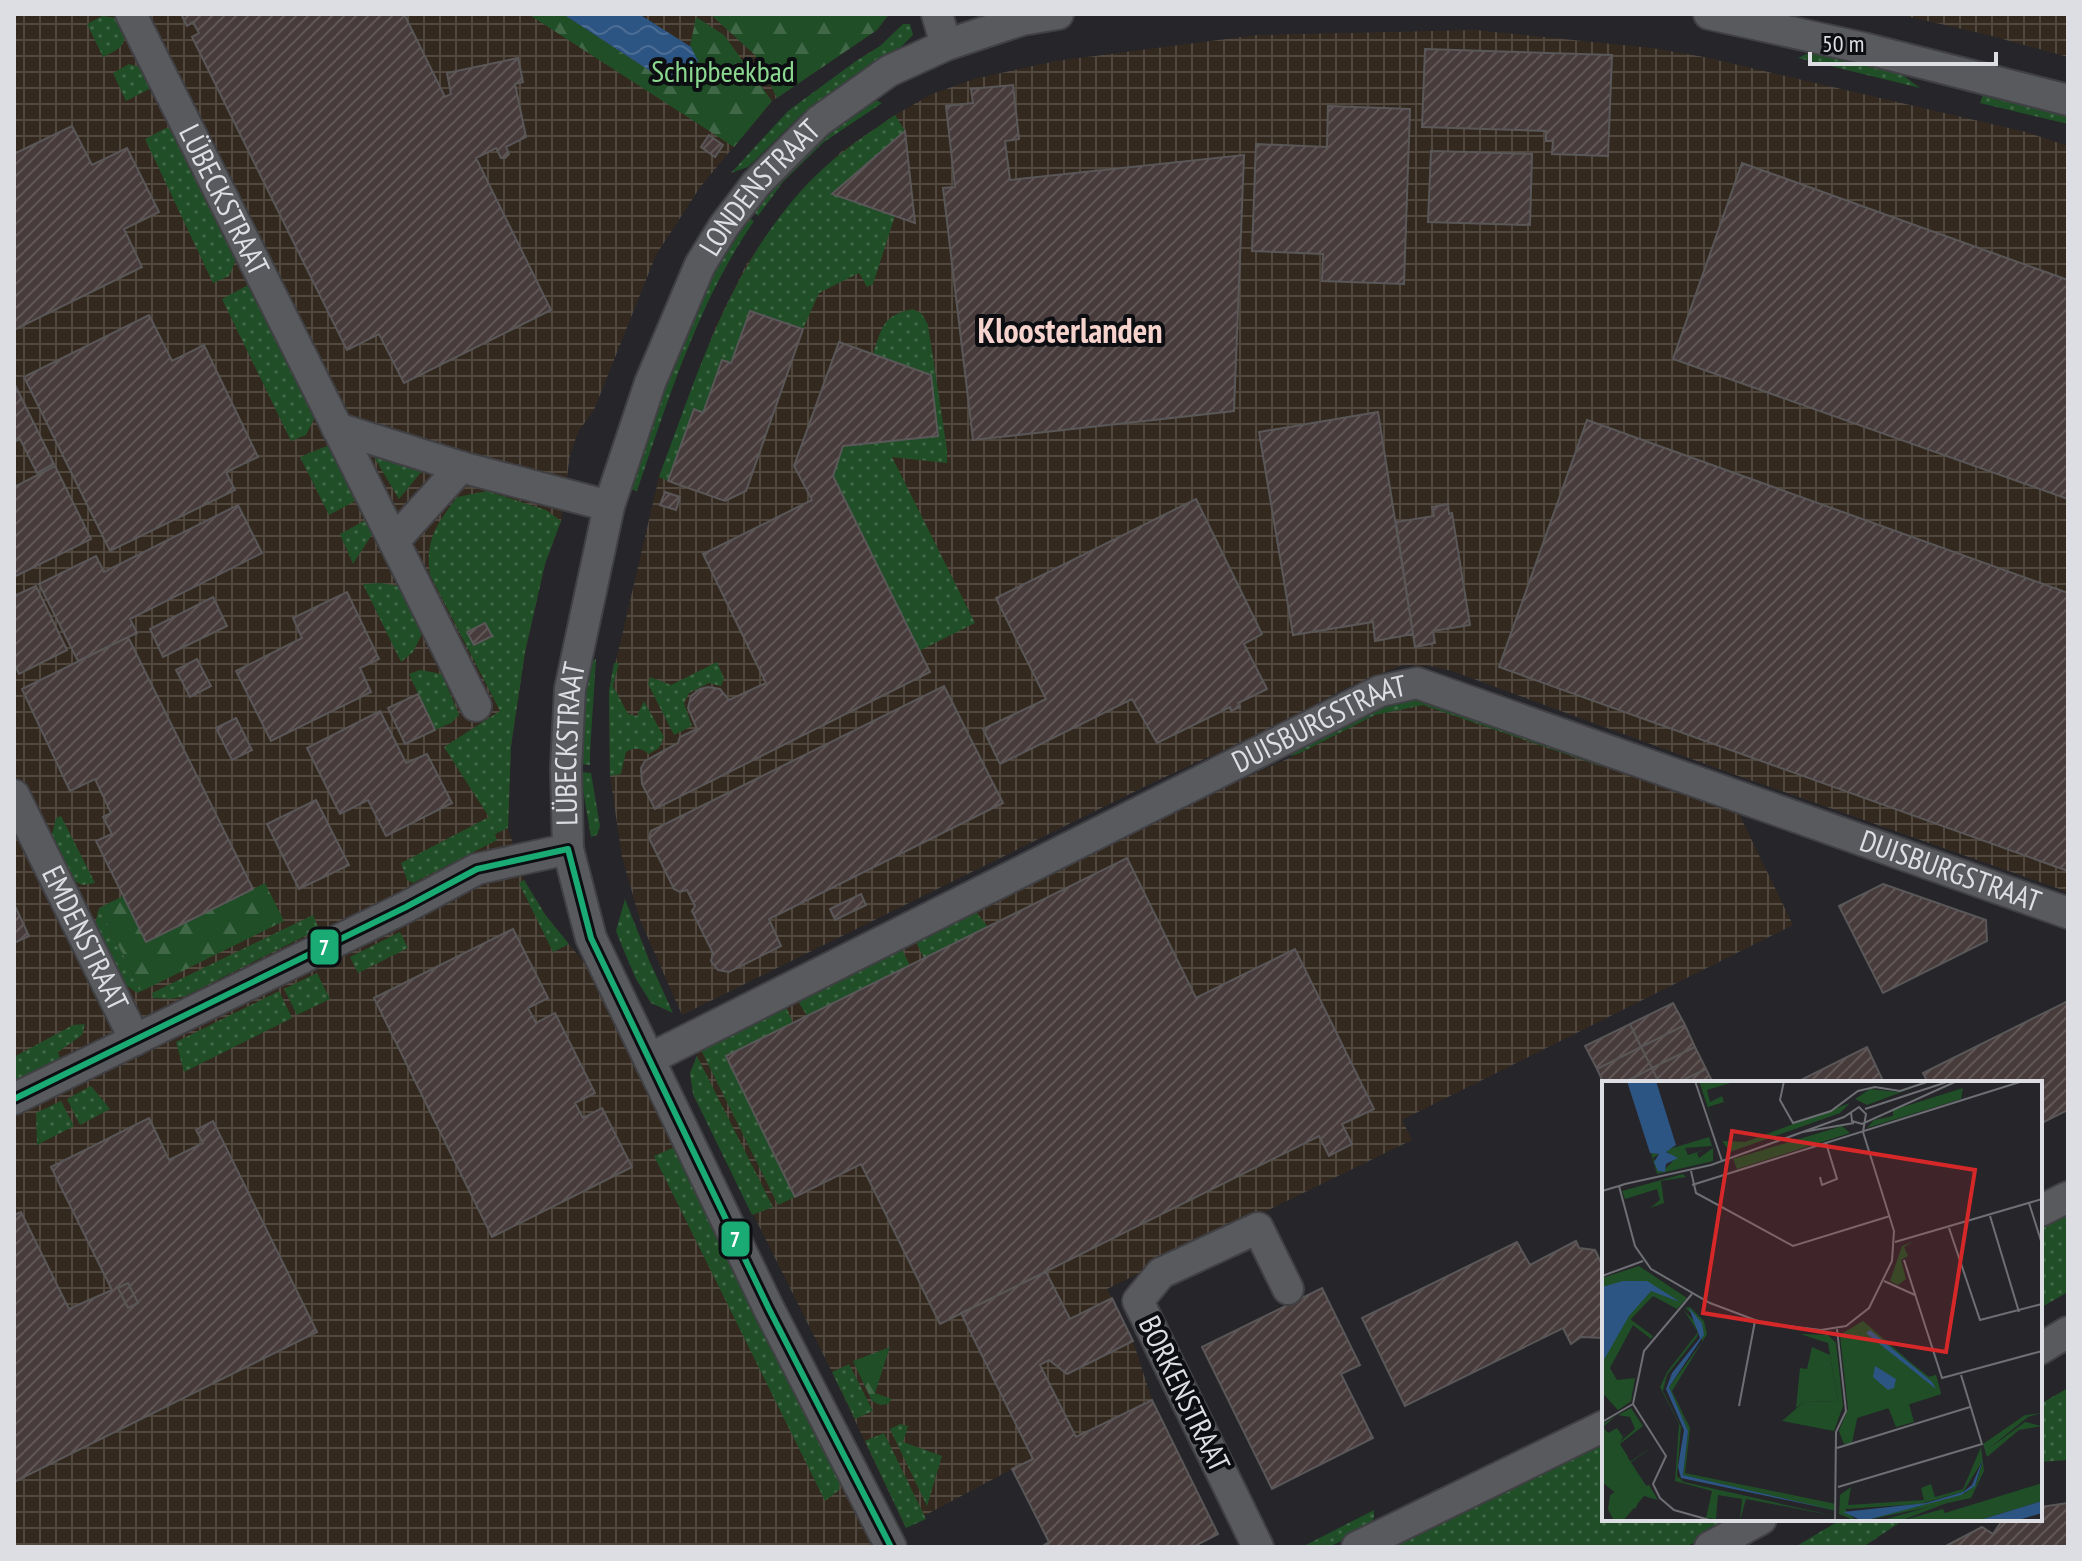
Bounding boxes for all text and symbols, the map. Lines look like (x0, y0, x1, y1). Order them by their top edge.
scale bar (1810, 16, 1996, 66)
text: 50 m (1822, 28, 1864, 59)
park label: Schipbeekbad (651, 51, 795, 90)
street label: LONDENSTRAAT (689, 110, 828, 263)
street label: LÜBECKSTRAAT (171, 117, 279, 281)
district label: Kloosterlanden (978, 308, 1163, 352)
street label: LÜBECKSTRAAT (545, 658, 593, 826)
street label: DUISBURGSTRAAT (1225, 665, 1410, 780)
street label: DUISBURGSTRAAT (1855, 820, 2047, 920)
street label: EMDENSTRAAT (34, 859, 138, 1017)
line badge: 7 (309, 928, 340, 966)
text: 7 (319, 933, 329, 961)
inset map (1602, 1081, 2042, 1521)
line badge: 7 (720, 1220, 751, 1258)
text: 7 (730, 1225, 740, 1253)
street label: BORKENSTRAAT (1131, 1309, 1240, 1478)

